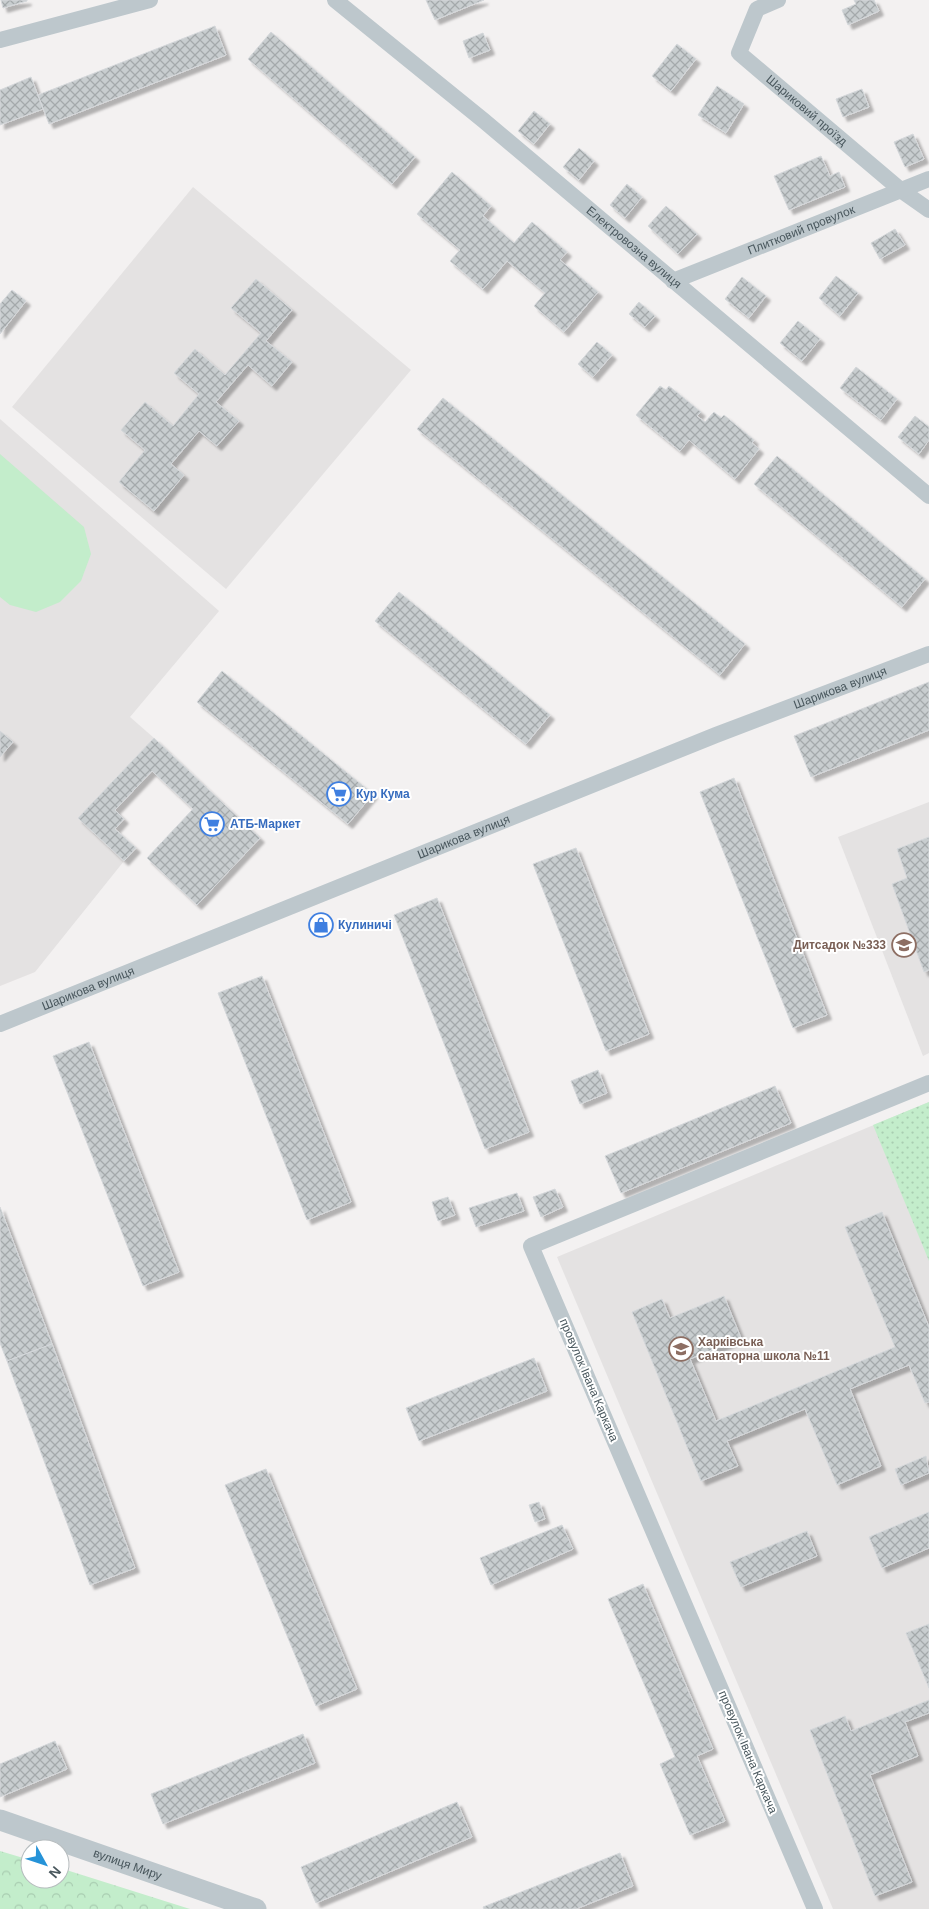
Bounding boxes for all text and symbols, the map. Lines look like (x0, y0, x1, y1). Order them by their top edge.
street label: Шариковий проїзд (763, 72, 850, 148)
street label: Плитковий провулок (746, 202, 857, 257)
street label: Електровозна вулиця (584, 203, 684, 291)
street label: Шарикова вулиця (792, 664, 889, 712)
supermarket icon: Кур Кума (326, 781, 352, 807)
place label: Кур Кума (356, 787, 410, 801)
supermarket icon: АТБ-Маркет (199, 811, 225, 837)
street label: Шарикова вулиця (415, 812, 512, 862)
place label: АТБ-Маркет (230, 817, 301, 831)
shop icon: Кулиничі (308, 912, 334, 938)
place label: Кулиничі (338, 918, 392, 932)
school or university icon: Дитсадок №333 (891, 932, 917, 958)
place label: Дитсадок №333 (793, 938, 886, 952)
street label: Шарикова вулиця (40, 964, 136, 1013)
street label: провулок Івана Каркача (557, 1316, 621, 1444)
place label: Харківська санаторна школа №11 (698, 1335, 830, 1363)
school or university icon: Харківська санаторна школа №11 (668, 1336, 694, 1362)
street label: провулок Івана Каркача (716, 1688, 780, 1816)
north arrow (20, 1839, 70, 1889)
street label: вулиця Миру (91, 1846, 164, 1883)
text: N (46, 1863, 64, 1881)

